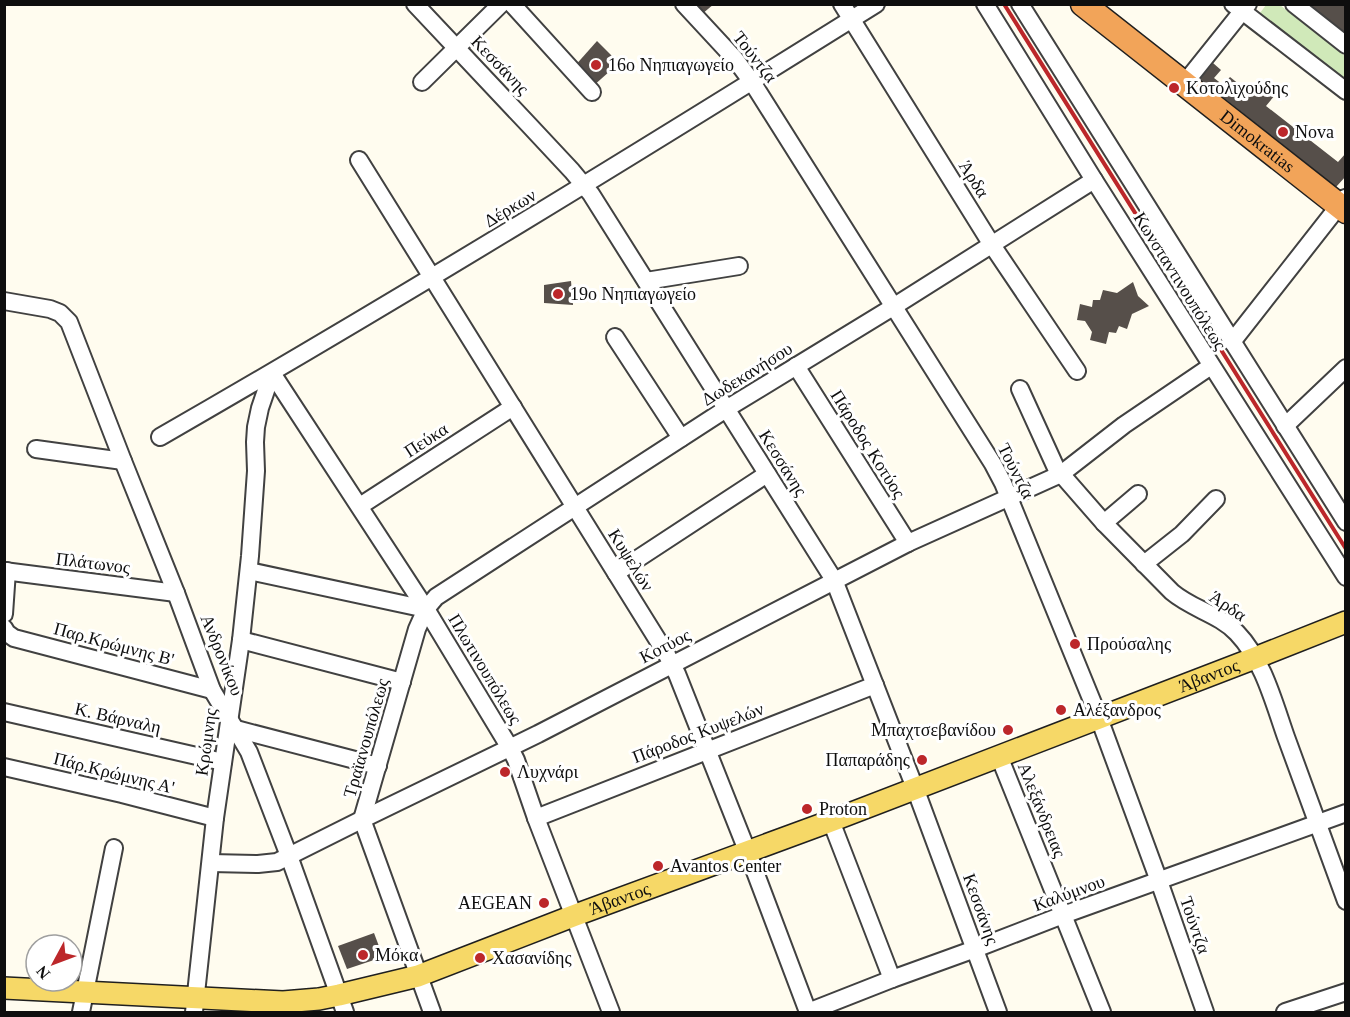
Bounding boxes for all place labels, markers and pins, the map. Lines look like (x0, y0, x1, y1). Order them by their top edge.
place label: 16ο Νηπιαγωγείο (608, 55, 734, 75)
marker: 16ο Νηπιαγωγείο (589, 58, 603, 72)
place label: Κοτολιχούδης (1186, 78, 1288, 98)
marker: Κοτολιχούδης (1167, 81, 1181, 95)
place label: Nova (1295, 122, 1334, 142)
marker: Nova (1276, 125, 1290, 139)
place label: 19ο Νηπιαγωγείο (570, 284, 696, 304)
marker: 19ο Νηπιαγωγείο (551, 287, 565, 301)
place label: Προύσαλης (1087, 634, 1171, 654)
marker: Προύσαλης (1068, 637, 1082, 651)
place label: Αλέξανδρος (1073, 700, 1161, 720)
marker: Αλέξανδρος (1054, 703, 1068, 717)
place label: Μπαχτσεβανίδου (871, 720, 996, 740)
marker: Μπαχτσεβανίδου (1001, 723, 1015, 737)
place label: Παπαράδης (826, 750, 910, 770)
marker: Παπαράδης (915, 753, 929, 767)
place label: Λυχνάρι (517, 762, 579, 782)
marker: Λυχνάρι (498, 765, 512, 779)
place label: Proton (819, 799, 867, 819)
marker: Proton (800, 802, 814, 816)
place label: Avantos Center (670, 856, 781, 876)
marker: Avantos Center (651, 859, 665, 873)
place label: AEGEAN (458, 893, 532, 913)
marker: AEGEAN (537, 896, 551, 910)
place label: Μόκα (375, 945, 419, 965)
marker: Μόκα (356, 948, 370, 962)
place label: Χασανίδης (492, 948, 572, 968)
marker: Χασανίδης (473, 951, 487, 965)

